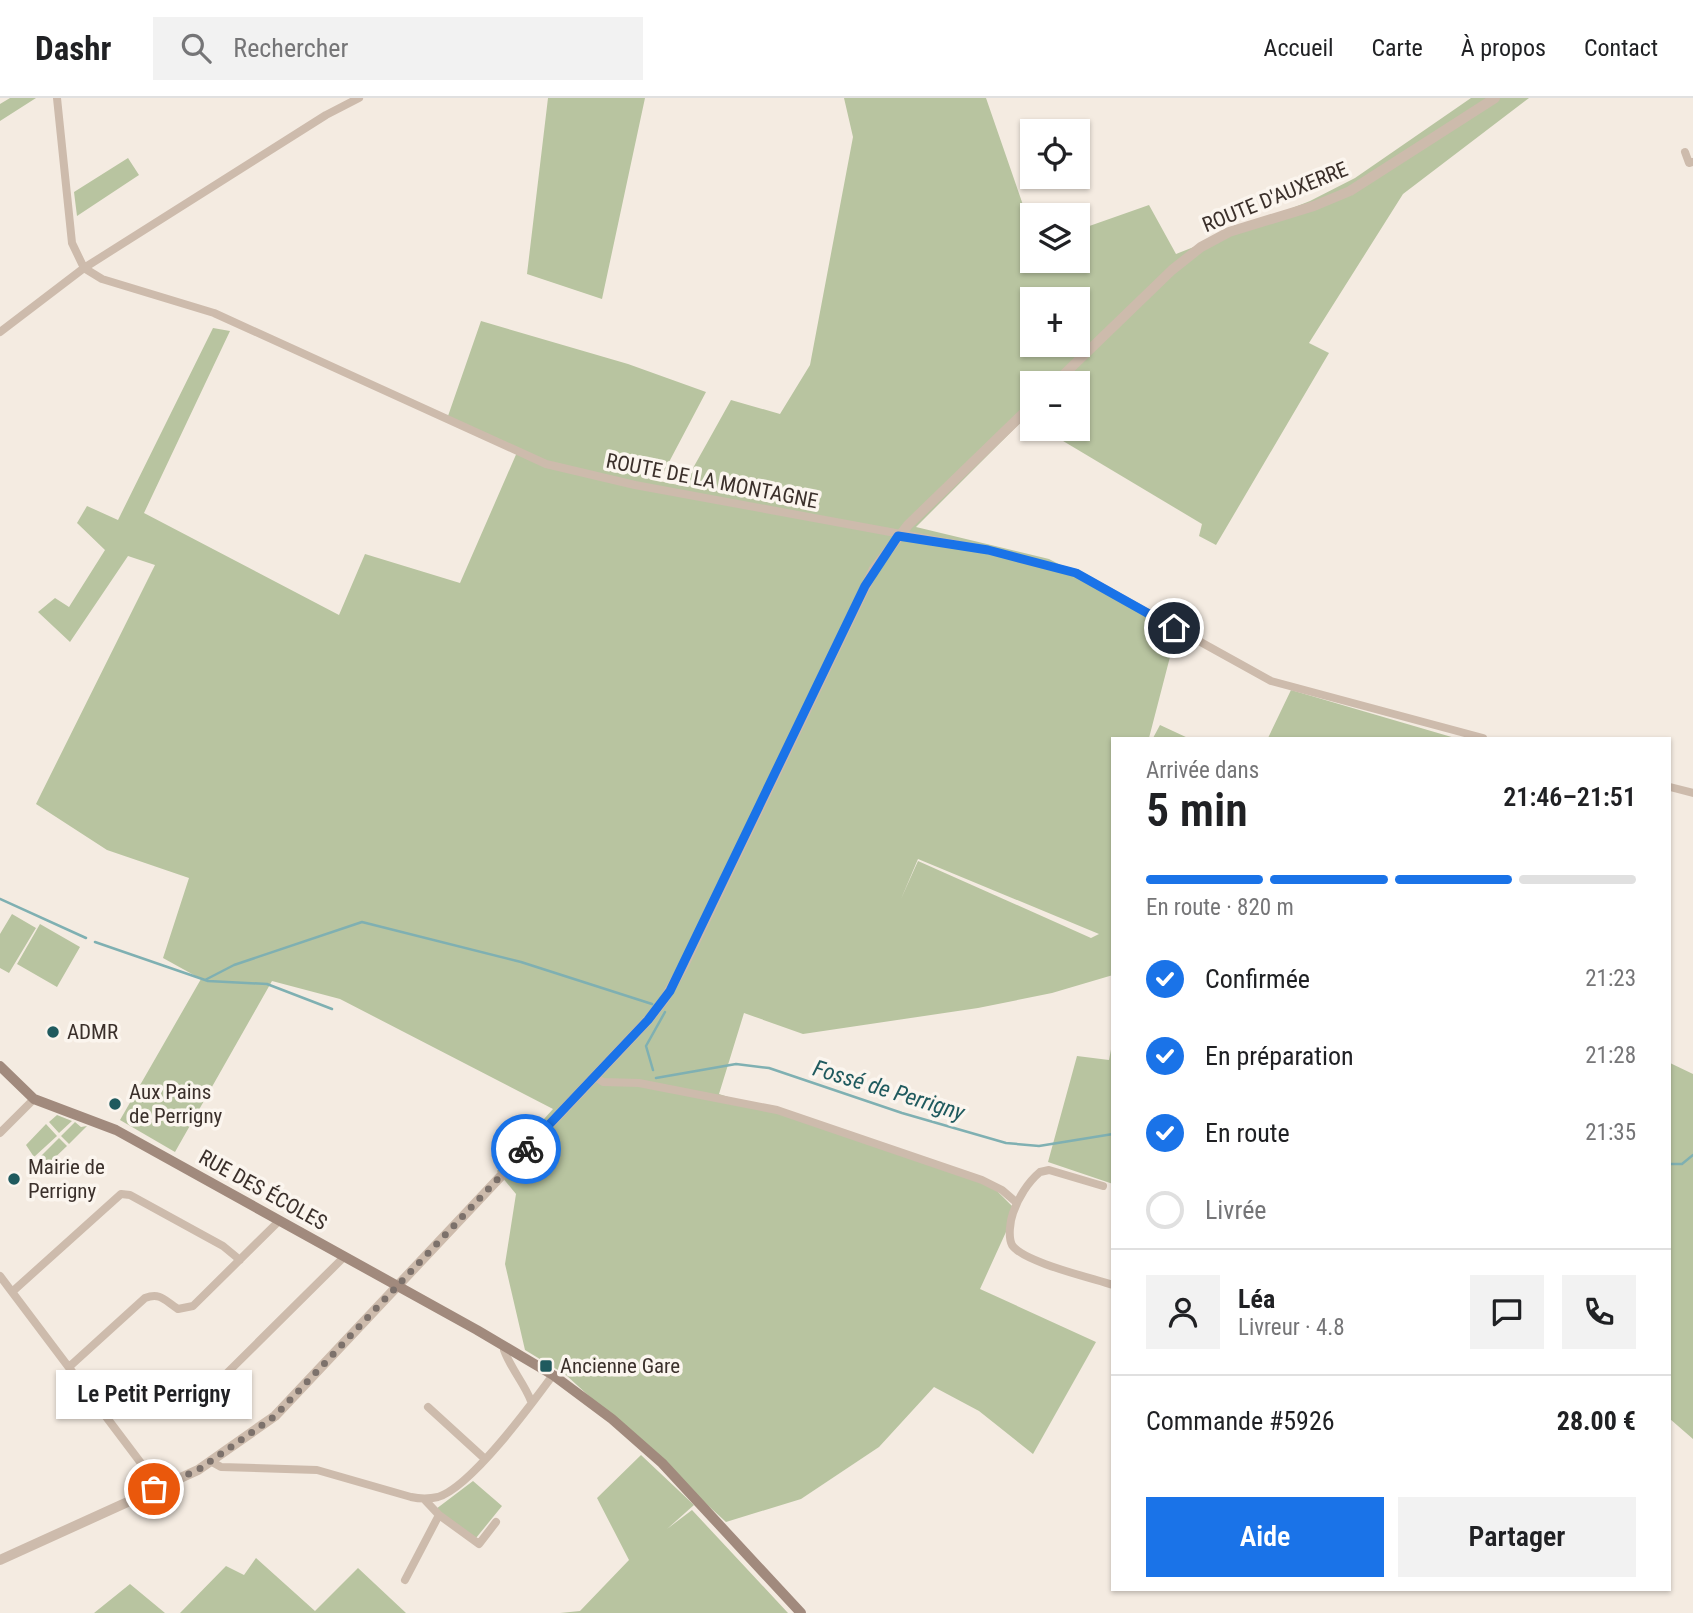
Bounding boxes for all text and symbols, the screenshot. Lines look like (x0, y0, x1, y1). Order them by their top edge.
search box (153, 17, 643, 80)
text: Dashr (35, 29, 111, 68)
icon: search (177, 29, 215, 67)
text: Rechercher (233, 33, 348, 63)
text: Accueil (1264, 34, 1333, 62)
text: Carte (1371, 34, 1423, 62)
text: À propos (1461, 34, 1546, 62)
text: Contact (1584, 34, 1658, 62)
map controls (1020, 119, 1090, 441)
button: locate (1020, 119, 1090, 189)
street label: ROUTE D'AUXERRE (1199, 157, 1351, 237)
button: layers (1020, 203, 1090, 273)
button: + (1020, 287, 1090, 357)
button: − (1020, 371, 1090, 441)
street label: ROUTE DE LA MONTAGNE (604, 449, 820, 513)
pin (1144, 598, 1204, 658)
icon: home (1155, 609, 1193, 647)
text: Arrivée dans (1146, 757, 1259, 784)
text: 21:46–21:51 (1503, 782, 1636, 812)
text: 5 min (1146, 783, 1248, 837)
text: En route · 820 m (1146, 894, 1294, 921)
icon: check (1146, 960, 1184, 998)
text: Confirmée (1205, 964, 1310, 994)
text: 21:23 (1585, 965, 1636, 992)
place label: ADMR (67, 1020, 118, 1044)
marker: ADMR (45, 1024, 61, 1040)
icon: check (1146, 1037, 1184, 1075)
text: En préparation (1205, 1041, 1354, 1071)
text: 21:28 (1585, 1042, 1636, 1069)
water label: Fossé de Perrigny (810, 1055, 969, 1127)
place label: Aux Pains de Perrigny (129, 1080, 223, 1128)
marker: Aux Pains de Perrigny (107, 1096, 123, 1112)
courier (491, 1114, 561, 1184)
icon: check (1146, 1114, 1184, 1152)
text: En route (1205, 1118, 1290, 1148)
text: 21:35 (1585, 1119, 1636, 1146)
icon: bike (507, 1130, 545, 1168)
street label: RUE DES ÉCOLES (195, 1145, 331, 1235)
place label: Mairie de Perrigny (28, 1155, 105, 1203)
marker: Mairie de Perrigny (6, 1171, 22, 1187)
text: Livrée (1205, 1195, 1267, 1225)
button: person (1146, 1275, 1220, 1349)
button: chat (1470, 1275, 1544, 1349)
button: phone (1562, 1275, 1636, 1349)
text: Léa (1238, 1284, 1275, 1314)
text: Livreur · 4.8 (1238, 1314, 1345, 1341)
place label: Ancienne Gare (560, 1354, 680, 1378)
marker: Ancienne Gare (538, 1358, 554, 1374)
callout: Le Petit Perrigny (56, 1370, 252, 1419)
text: Le Petit Perrigny (77, 1381, 231, 1408)
text: Commande #5926 (1146, 1406, 1335, 1436)
text: 28.00 € (1557, 1406, 1636, 1436)
pin (124, 1459, 184, 1519)
icon: bag (135, 1470, 173, 1508)
button: Aide (1146, 1497, 1384, 1577)
button: Partager (1398, 1497, 1636, 1577)

